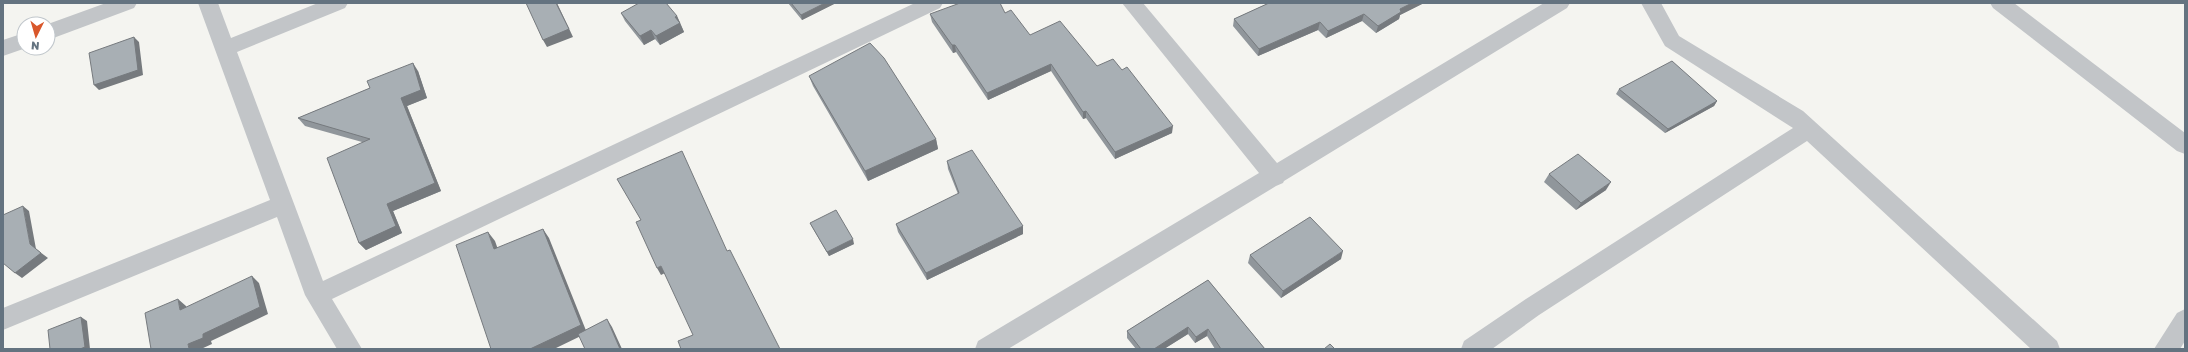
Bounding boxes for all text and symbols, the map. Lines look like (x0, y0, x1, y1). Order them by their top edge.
north arrow (16, 16, 56, 56)
text: N (30, 40, 40, 53)

